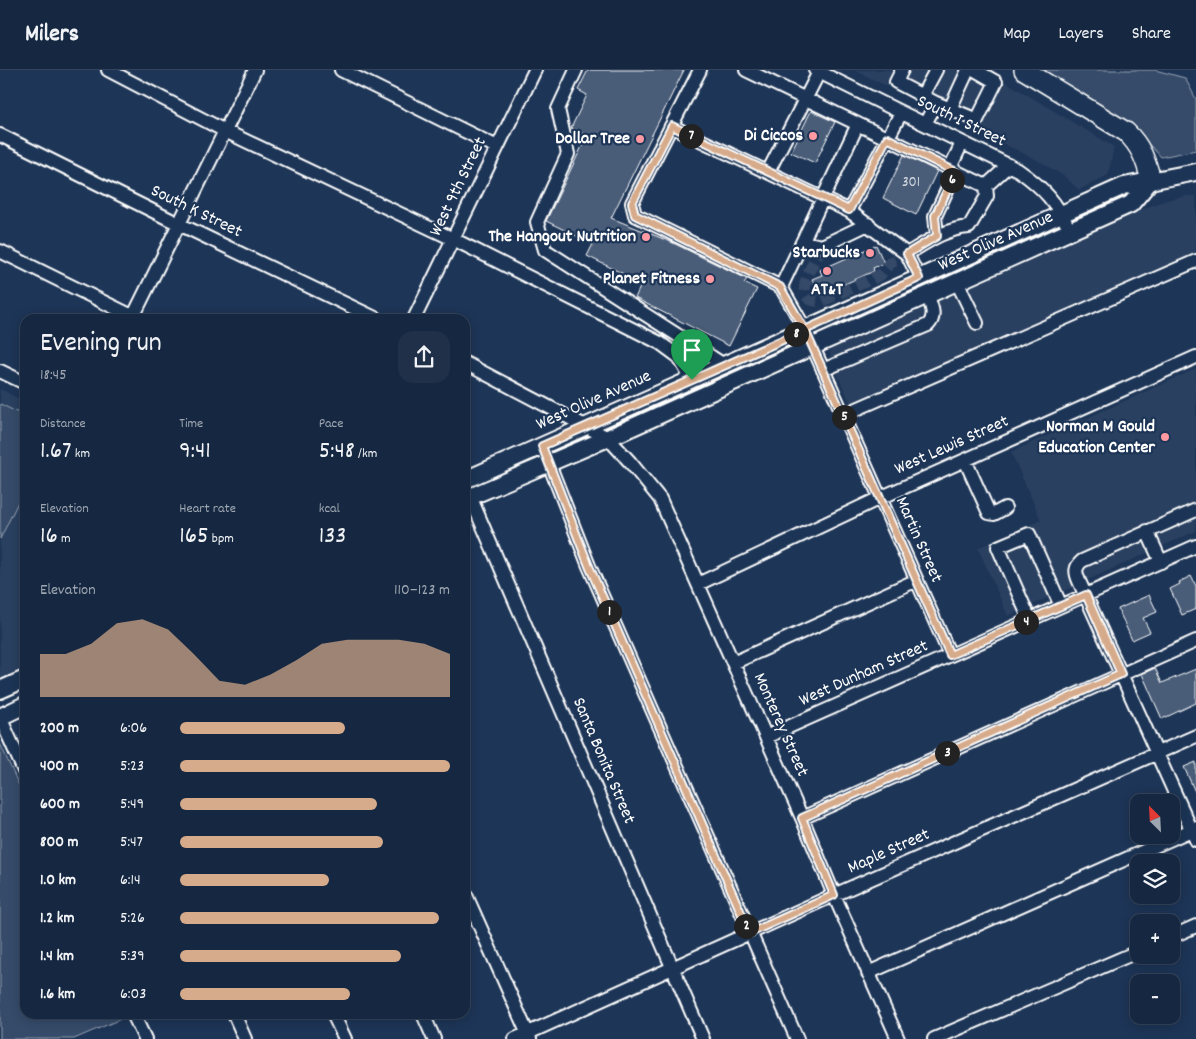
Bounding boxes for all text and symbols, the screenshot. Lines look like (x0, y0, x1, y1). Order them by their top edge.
text: Milers (25, 18, 79, 52)
text: Map (1003, 22, 1030, 47)
text: Layers (1058, 22, 1104, 47)
text: Share (1132, 22, 1171, 47)
street label: South I Street (912, 90, 1010, 154)
pin: 7 (678, 124, 704, 148)
place label: Di Ciccos (744, 124, 803, 149)
text: 7 (689, 126, 694, 146)
place label: Dollar Tree (555, 127, 630, 152)
marker: Di Ciccos (807, 130, 819, 142)
street label: West 9th Street (424, 133, 494, 241)
marker: Dollar Tree (634, 133, 646, 145)
pin: 6 (940, 168, 964, 192)
text: 6 (949, 170, 956, 190)
house number: 301 (902, 172, 920, 194)
street label: South K Street (146, 179, 246, 245)
street label: West Olive Avenue (935, 205, 1057, 278)
place label: The Hangout Nutrition (489, 225, 636, 250)
marker: The Hangout Nutrition (640, 231, 652, 243)
place label: Starbucks (793, 241, 860, 266)
marker: Starbucks (864, 247, 876, 259)
marker: AT&T (821, 265, 833, 277)
place label: Planet Fitness (603, 267, 700, 292)
marker: Planet Fitness (704, 273, 716, 285)
place label: AT&T (811, 278, 844, 303)
pin: 8 (784, 322, 808, 346)
text: 8 (794, 324, 799, 344)
text: Evening run (40, 325, 162, 365)
pin (671, 329, 713, 380)
button: share (398, 331, 450, 383)
icon: arrive (678, 336, 706, 364)
text: 18:45 (40, 364, 67, 387)
street label: West Olive Avenue (533, 364, 655, 437)
pin: 5 (832, 404, 856, 430)
text: 5 (841, 407, 848, 427)
street label: West Lewis Street (891, 410, 1013, 482)
text: Distance (40, 414, 86, 434)
text: Time (179, 414, 203, 434)
text: Pace (319, 414, 343, 434)
place label: Norman M Gould Education Center (1038, 415, 1155, 461)
marker: Norman M Gould Education Center (1159, 431, 1171, 443)
text: 1.67 (40, 434, 71, 470)
text: 9:41 (179, 434, 211, 470)
text: 5:48 (319, 434, 355, 470)
text: km (71, 444, 90, 464)
text: /km (355, 444, 377, 464)
street label: Martin Street (888, 493, 948, 587)
text: Elevation (40, 499, 89, 519)
text: Heart rate (179, 499, 236, 519)
text: kcal (319, 499, 340, 519)
text: 16 (40, 519, 58, 555)
text: 165 (179, 519, 209, 555)
text: 133 (319, 519, 346, 555)
text: m (58, 529, 71, 549)
text: bpm (209, 529, 234, 549)
text: Elevation (40, 579, 96, 602)
text: 110–123 m (394, 579, 450, 602)
pin: 1 (596, 600, 622, 624)
text: 1 (608, 602, 611, 622)
pin: 4 (1014, 610, 1038, 634)
text: 4 (1024, 612, 1029, 632)
street label: West Dunham Street (795, 634, 933, 714)
street label: Monterey Street (746, 669, 814, 781)
street label: Santa Bonita Street (565, 694, 641, 828)
text: 200 m (40, 717, 79, 740)
text: 6:06 (120, 717, 147, 740)
pin: 3 (934, 740, 960, 766)
text: 3 (944, 743, 951, 763)
text: 400 m (40, 755, 79, 778)
text: 5:23 (120, 755, 144, 778)
text: 600 m (40, 793, 80, 816)
text: 5:49 (120, 793, 144, 816)
north arrow (1130, 794, 1180, 844)
map controls (1130, 794, 1180, 1024)
street label: Maple Street (844, 823, 934, 881)
text: 800 m (40, 831, 79, 854)
text: 5:47 (120, 831, 143, 854)
button: layers (1130, 854, 1180, 904)
text: 1.0 km (40, 869, 76, 892)
text: 6:14 (120, 869, 141, 892)
text: 1.2 km (40, 907, 74, 930)
text: 5:26 (120, 907, 145, 930)
pin: 2 (734, 914, 758, 938)
button: + (1130, 914, 1180, 964)
text: 2 (743, 916, 750, 936)
text: 1.4 km (40, 945, 74, 968)
text: 5:39 (120, 945, 145, 968)
button: − (1130, 974, 1180, 1024)
text: 1.6 km (40, 983, 75, 1006)
text: 6:03 (120, 983, 146, 1006)

